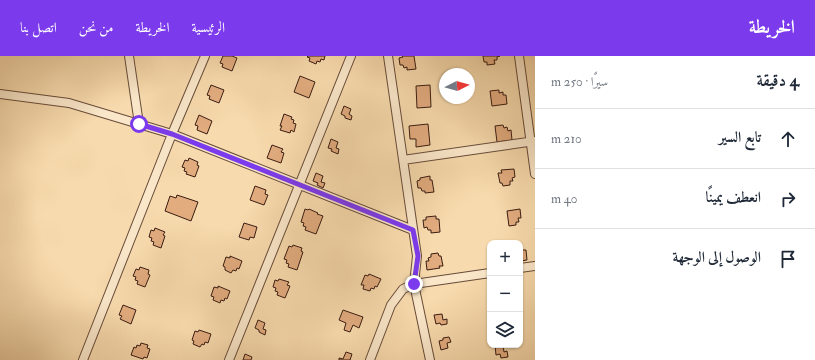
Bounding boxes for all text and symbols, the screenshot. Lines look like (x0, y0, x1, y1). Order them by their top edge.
text: الخريطة (749, 15, 795, 39)
text: اتصل بنا (20, 19, 57, 36)
text: من نحن (79, 19, 113, 36)
text: الخريطة (135, 19, 169, 36)
text: الرئيسية (191, 19, 225, 36)
north arrow (439, 68, 475, 104)
text: 4 دقيقة (757, 70, 799, 91)
text: سيرًا · 250 m (551, 74, 608, 90)
route start (130, 115, 148, 133)
text: تابع السير (719, 128, 761, 147)
icon: ahead (777, 128, 799, 150)
text: 210 m (551, 131, 582, 147)
text: انعطف يمينًا (706, 188, 761, 207)
icon: right (777, 188, 799, 210)
text: 40 m (551, 191, 578, 207)
map controls (487, 240, 523, 348)
button: + (487, 240, 523, 276)
text: الوصول إلى الوجهة (673, 248, 761, 267)
icon: arrive (777, 248, 799, 270)
route end (405, 275, 423, 293)
button: − (487, 276, 523, 312)
button: layers (487, 312, 523, 348)

